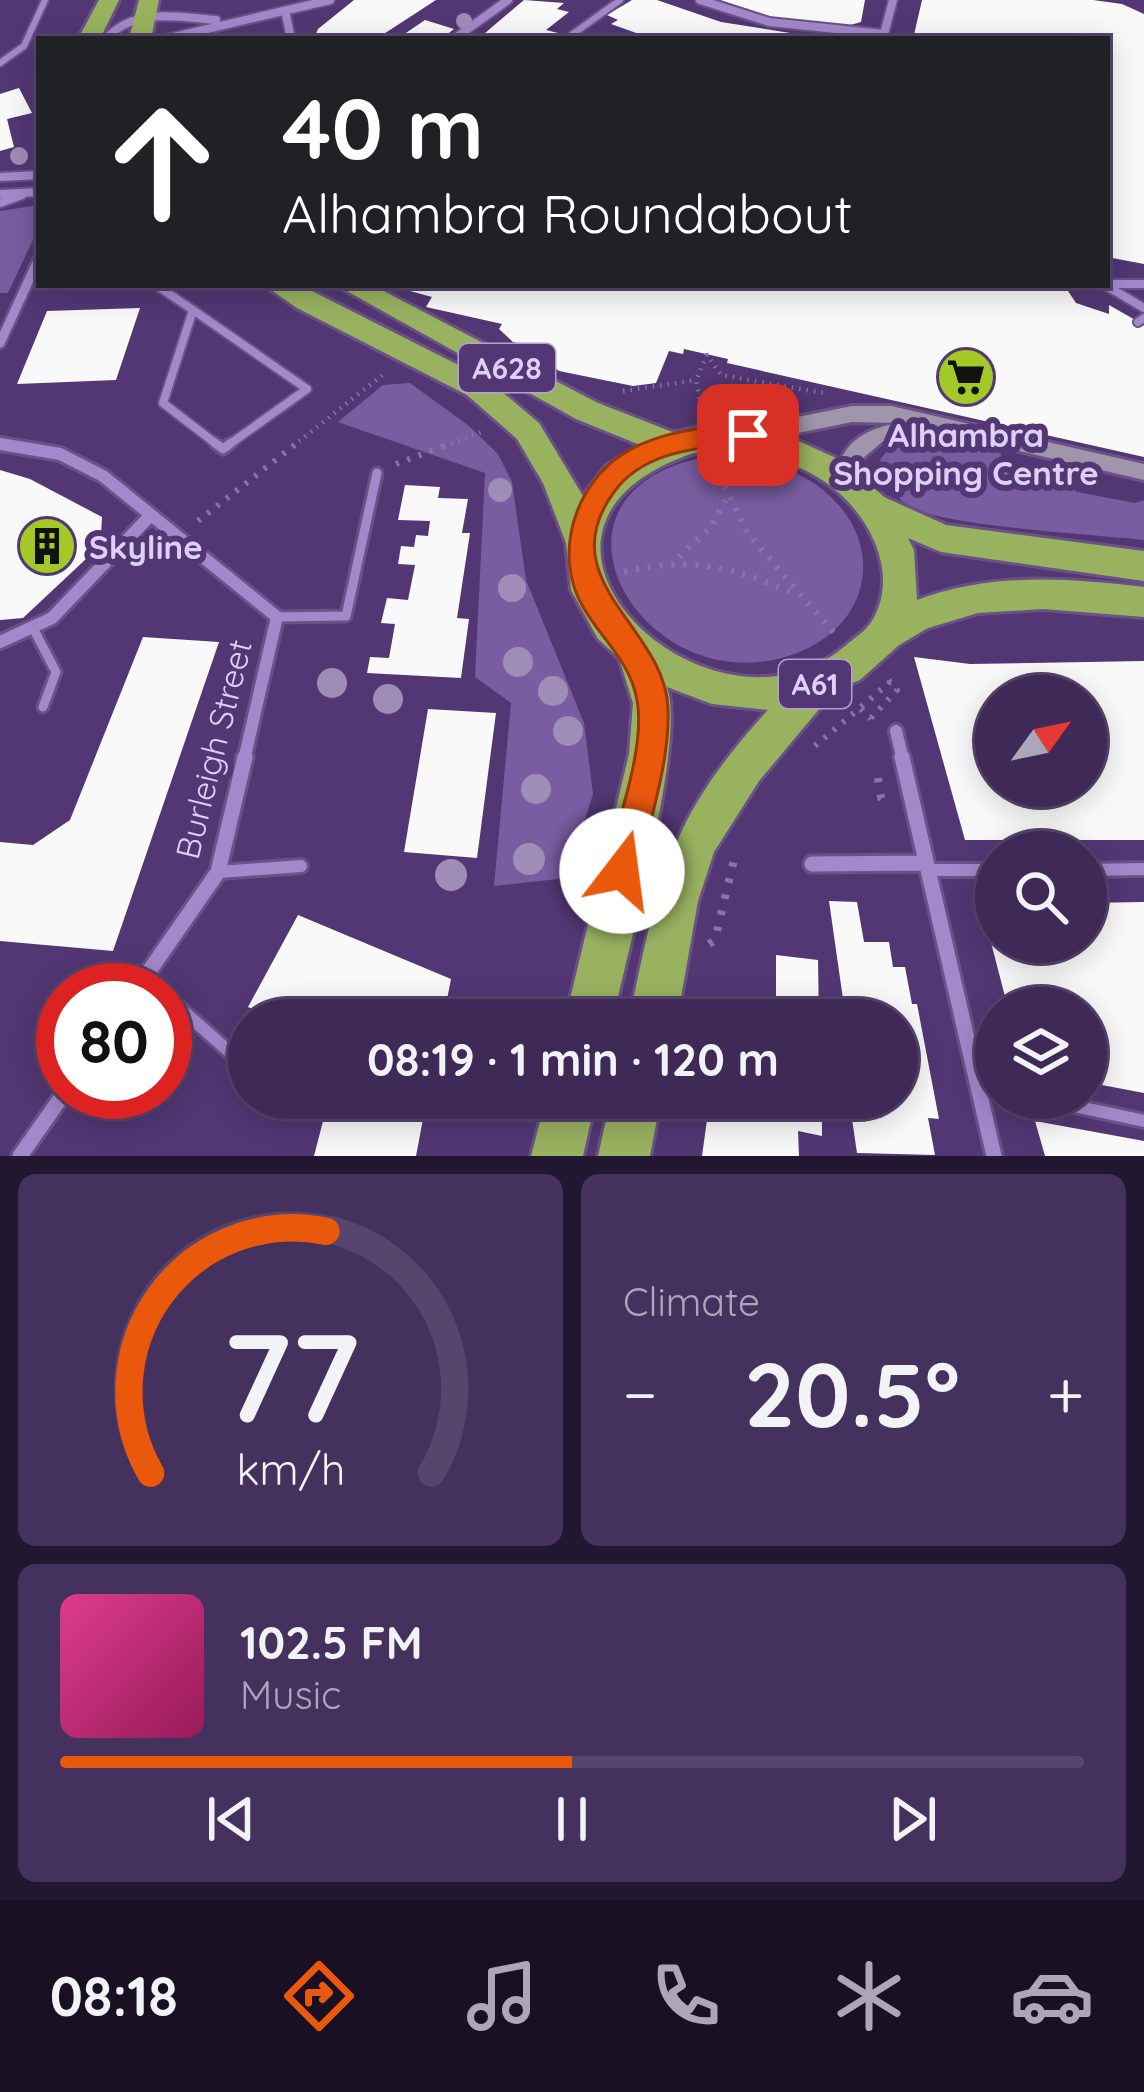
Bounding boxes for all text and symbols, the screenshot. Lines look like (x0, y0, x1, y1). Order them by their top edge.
text: 40 m (282, 75, 484, 180)
icon: ahead (84, 84, 240, 240)
text: Alhambra Roundabout (282, 179, 853, 247)
road number: A628 (459, 344, 555, 392)
supermarket icon: Alhambra Shopping Centre (935, 346, 997, 408)
pin (697, 384, 799, 486)
icon: arrive (715, 402, 781, 468)
place label: Alhambra Shopping Centre (833, 414, 1099, 493)
building icon: Skyline (16, 515, 78, 577)
place label: Skyline (89, 526, 203, 567)
street label: Burleigh Street (166, 635, 260, 863)
road number: A61 (779, 660, 851, 708)
north arrow (975, 675, 1107, 807)
map controls (975, 675, 1107, 1119)
position arrow (559, 808, 685, 934)
button: search (975, 831, 1107, 963)
speed limit sign: 80 (36, 963, 192, 1119)
button: layers (975, 987, 1107, 1119)
text: 08:19 · 1 min · 120 m (367, 1031, 779, 1087)
text: Climate (623, 1277, 760, 1326)
text: 77 (222, 1297, 359, 1453)
text: 20.5° (744, 1337, 960, 1450)
text: − (623, 1352, 657, 1435)
text: + (1047, 1352, 1084, 1435)
text: km/h (236, 1442, 345, 1496)
text: 102.5 FM (240, 1614, 423, 1670)
text: Music (240, 1670, 341, 1719)
icon: previous (198, 1786, 264, 1852)
icon: pause (539, 1786, 605, 1852)
icon: next (880, 1786, 946, 1852)
icon: directions (277, 1954, 361, 2038)
icon: music (460, 1954, 544, 2038)
icon: phone (644, 1954, 728, 2038)
icon: climate (827, 1954, 911, 2038)
icon: car (1010, 1954, 1094, 2038)
text: 08:18 (50, 1962, 178, 2030)

